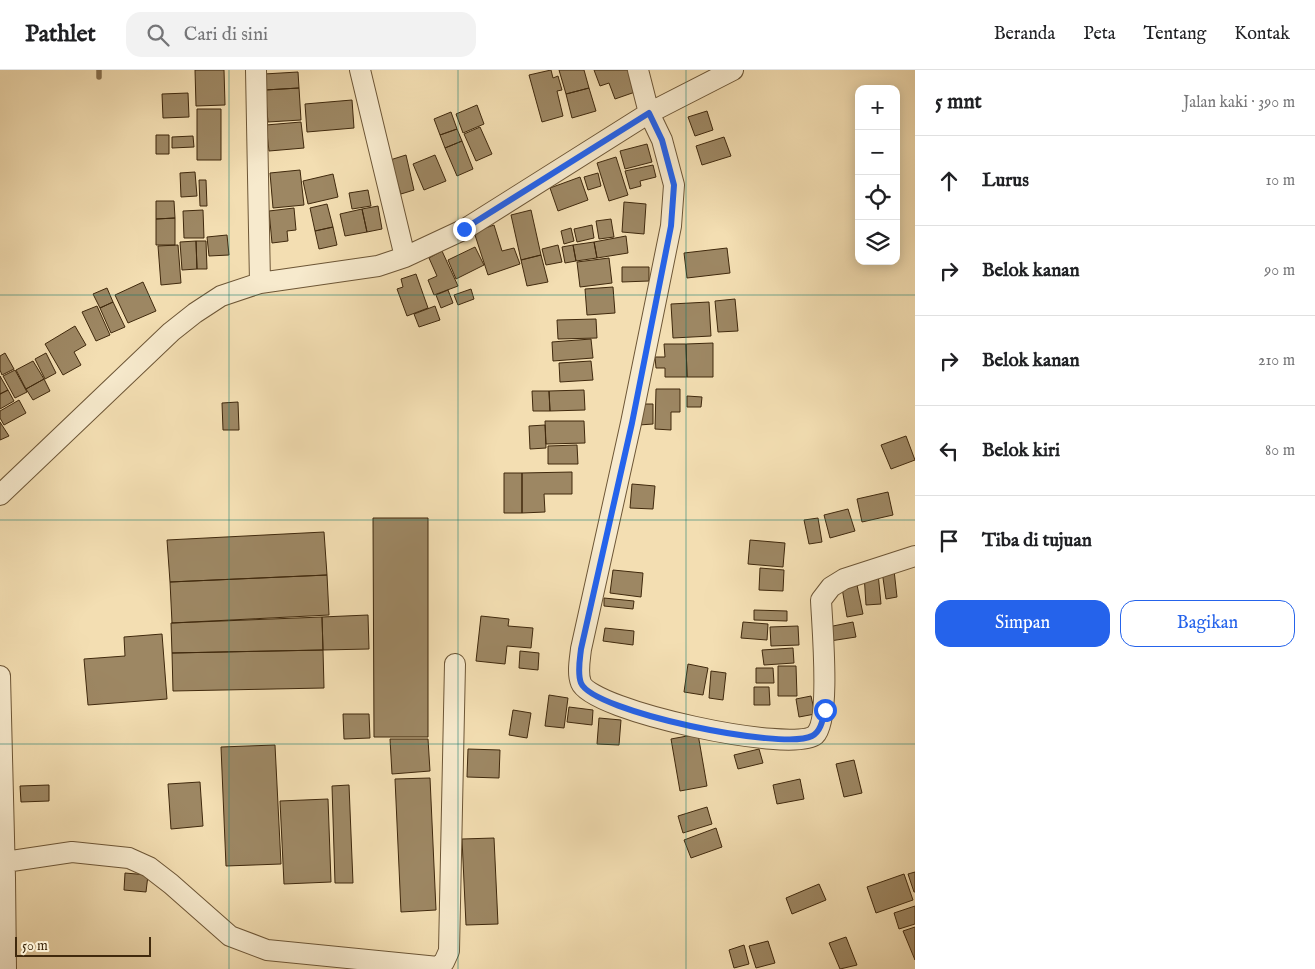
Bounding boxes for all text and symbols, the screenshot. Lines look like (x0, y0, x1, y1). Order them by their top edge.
search box (126, 12, 476, 57)
text: Pathlet (25, 19, 96, 50)
icon: search (144, 21, 172, 49)
text: Cari di sini (184, 23, 268, 47)
text: Beranda (994, 23, 1055, 46)
text: Peta (1083, 23, 1116, 46)
text: Tentang (1144, 23, 1206, 46)
text: Kontak (1234, 23, 1290, 46)
map controls (855, 85, 900, 265)
button: + (855, 85, 900, 130)
text: 5 mnt (935, 89, 982, 116)
text: Jalan kaki · 390 m (1183, 93, 1295, 113)
button: − (855, 130, 900, 175)
icon: ahead (935, 167, 963, 195)
text: Lurus (982, 169, 1029, 193)
text: 10 m (1265, 171, 1295, 191)
button: locate (855, 175, 900, 220)
route end (453, 218, 476, 241)
button: layers (855, 220, 900, 265)
icon: right (935, 257, 963, 285)
text: Belok kanan (982, 259, 1080, 283)
text: 90 m (1264, 261, 1295, 281)
icon: right (935, 347, 963, 375)
text: Belok kanan (982, 349, 1080, 373)
text: 210 m (1258, 351, 1295, 371)
icon: left (935, 437, 963, 465)
text: Belok kiri (982, 439, 1060, 463)
text: 80 m (1265, 441, 1295, 461)
icon: arrive (935, 527, 963, 555)
text: Tiba di tujuan (982, 529, 1092, 553)
button: Simpan (935, 600, 1110, 647)
button: Bagikan (1120, 600, 1295, 647)
route start (814, 699, 837, 722)
scale bar (15, 934, 151, 957)
text: 50 m (22, 937, 48, 955)

